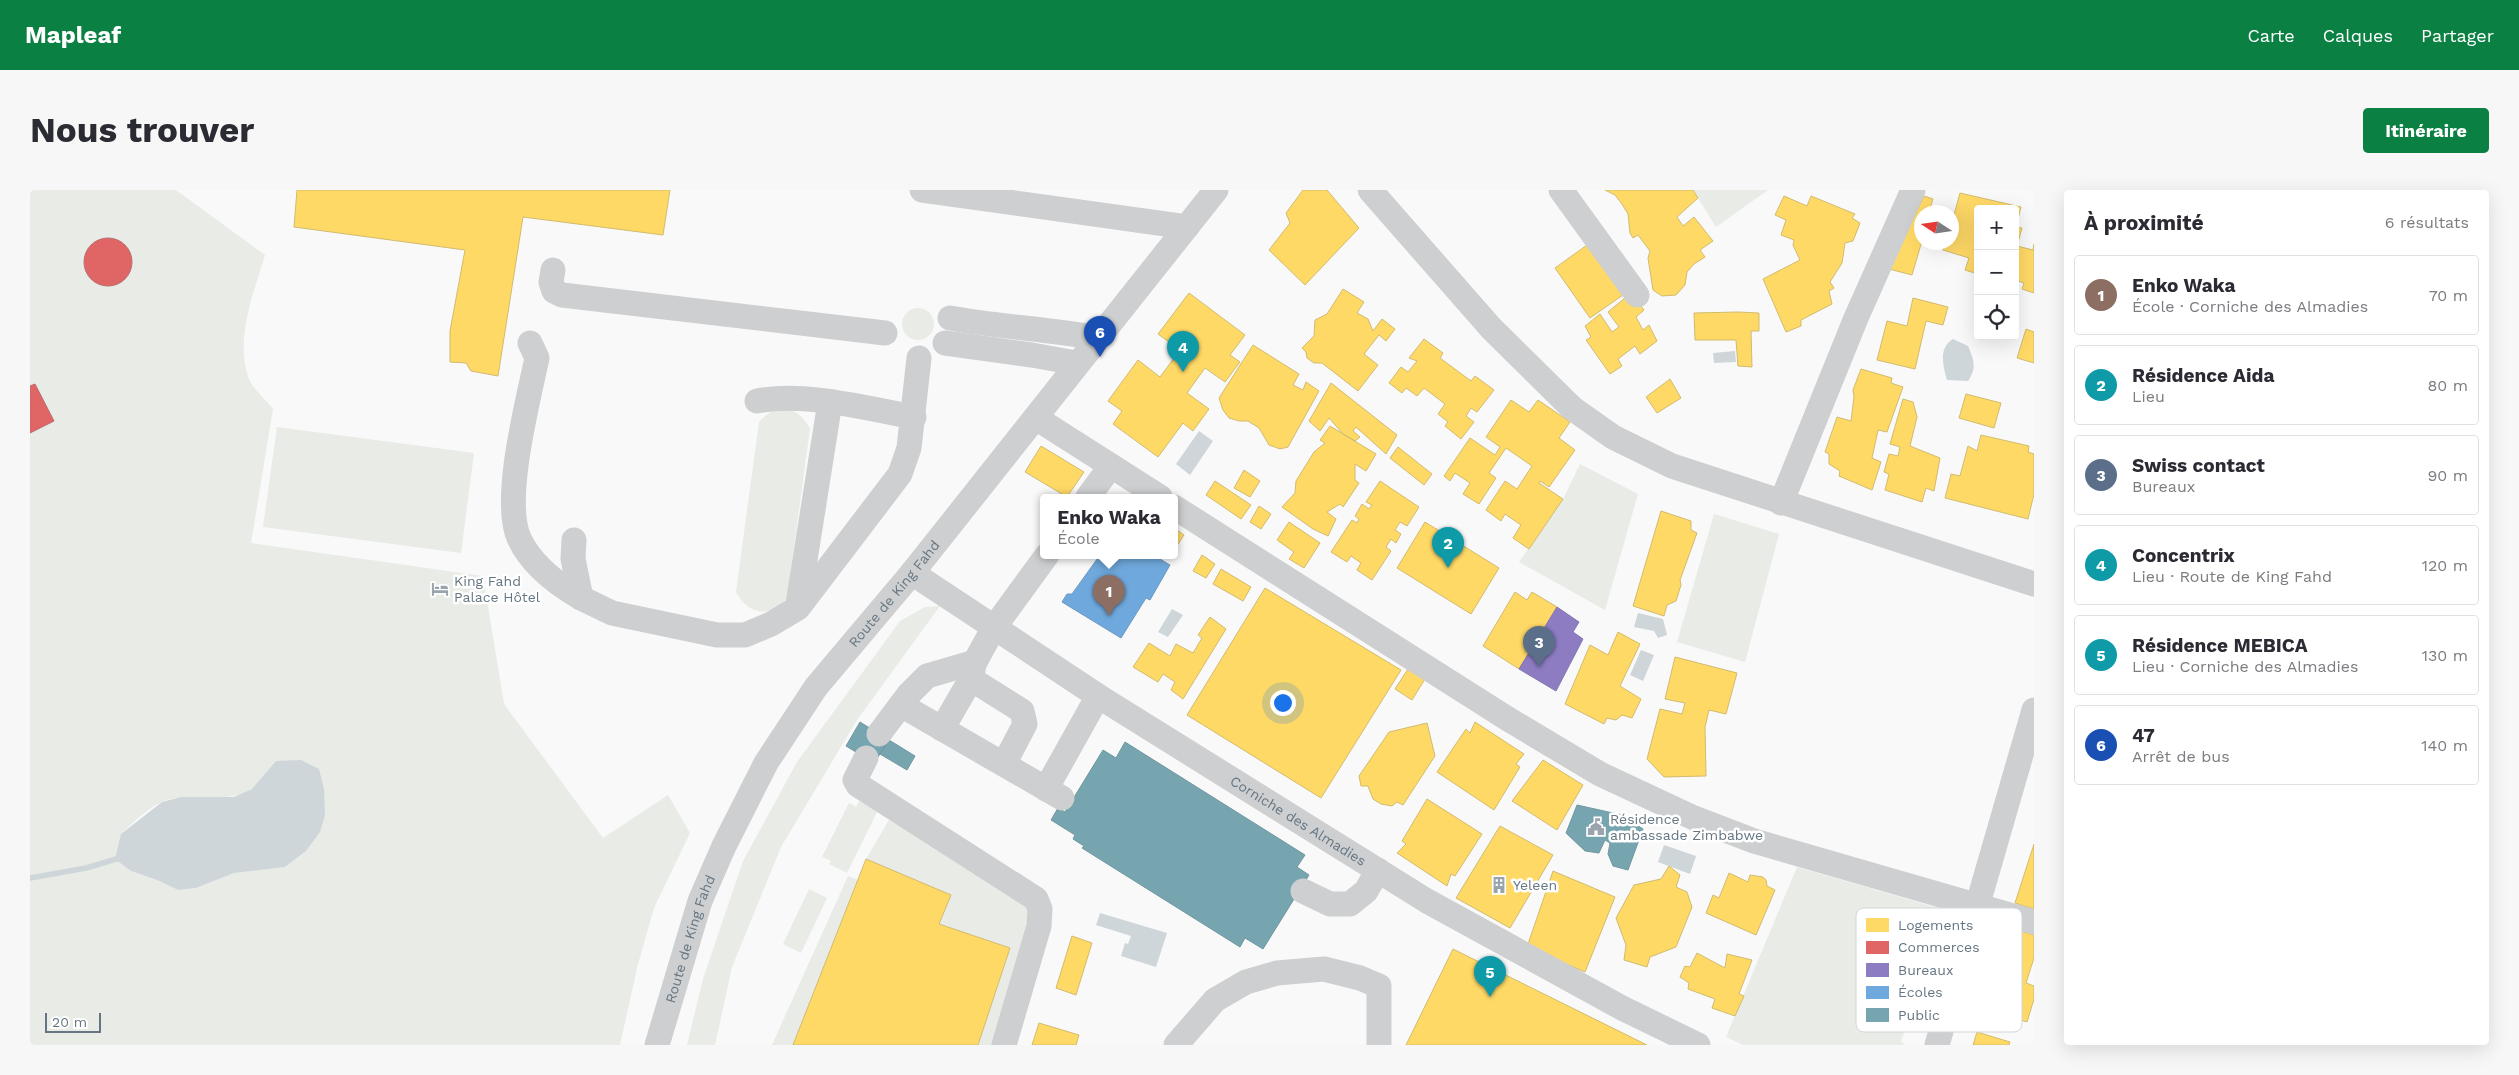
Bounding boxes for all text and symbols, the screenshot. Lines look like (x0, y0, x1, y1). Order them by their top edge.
text: Mapleaf (25, 21, 121, 49)
text: Carte (2247, 25, 2295, 46)
text: Calques (2323, 25, 2393, 46)
text: Partager (2421, 25, 2494, 46)
button: Itinéraire (2363, 108, 2489, 153)
text: Nous trouver (30, 109, 254, 151)
north arrow (1914, 205, 1959, 250)
map controls (1974, 205, 2019, 340)
button: + (1974, 205, 2019, 250)
text: À proximité (2084, 210, 2204, 235)
text: 6 résultats (2385, 213, 2469, 232)
button: − (1974, 250, 2019, 295)
text: Enko Waka (2132, 274, 2235, 297)
text: 1 (2098, 286, 2104, 305)
text: 70 m (2429, 286, 2468, 305)
button: locate (1974, 295, 2019, 340)
text: École · Corniche des Almadies (2132, 297, 2368, 316)
pin: 6 (1084, 316, 1116, 357)
pin: 4 (1167, 331, 1199, 372)
text: Résidence Aida (2132, 364, 2274, 387)
text: 2 (2096, 376, 2106, 395)
text: 80 m (2427, 376, 2468, 395)
text: Lieu (2132, 387, 2165, 406)
text: Swiss contact (2132, 454, 2265, 477)
text: 3 (2096, 466, 2106, 485)
text: 90 m (2427, 466, 2468, 485)
text: Bureaux (2132, 477, 2195, 496)
popup (1040, 494, 1178, 559)
text: Enko Waka (1057, 506, 1161, 529)
pin: 2 (1432, 527, 1464, 568)
text: École (1057, 529, 1100, 548)
street label: Route de King Fahd (845, 537, 943, 650)
text: Concentrix (2132, 544, 2235, 567)
text: 4 (2096, 556, 2106, 575)
text: 120 m (2422, 556, 2468, 575)
text: Lieu · Route de King Fahd (2132, 567, 2332, 586)
place label: King Fahd Palace Hôtel (454, 573, 541, 605)
pin: 1 (1093, 575, 1125, 616)
hotel icon: King Fahd Palace Hôtel (430, 579, 450, 599)
pin: 3 (1523, 626, 1555, 667)
text: Résidence MEBICA (2132, 634, 2308, 657)
text: 5 (2096, 646, 2106, 665)
text: 130 m (2422, 646, 2468, 665)
text: Lieu · Corniche des Almadies (2132, 657, 2359, 676)
your location (1270, 690, 1296, 716)
text: 47 (2132, 724, 2155, 747)
text: 6 (2096, 736, 2106, 755)
text: 140 m (2421, 736, 2468, 755)
text: Arrêt de bus (2132, 747, 2230, 766)
street label: Corniche des Almadies (1228, 773, 1369, 869)
place label: Résidence ambassade Zimbabwe (1610, 811, 1763, 843)
public building icon: Résidence ambassade Zimbabwe (1586, 817, 1606, 837)
street label: Route de King Fahd (662, 873, 718, 1005)
building icon: Yeleen (1489, 875, 1509, 895)
place label: Yeleen (1513, 877, 1557, 893)
legend (1856, 908, 2022, 1032)
text: Logements (1898, 917, 1973, 933)
text: Commerces (1898, 939, 1980, 955)
pin: 5 (1474, 956, 1506, 997)
text: Bureaux (1898, 962, 1953, 978)
text: Écoles (1898, 984, 1943, 1000)
text: Public (1898, 1007, 1940, 1023)
scale bar (45, 1010, 101, 1033)
text: 20 m (52, 1014, 87, 1030)

